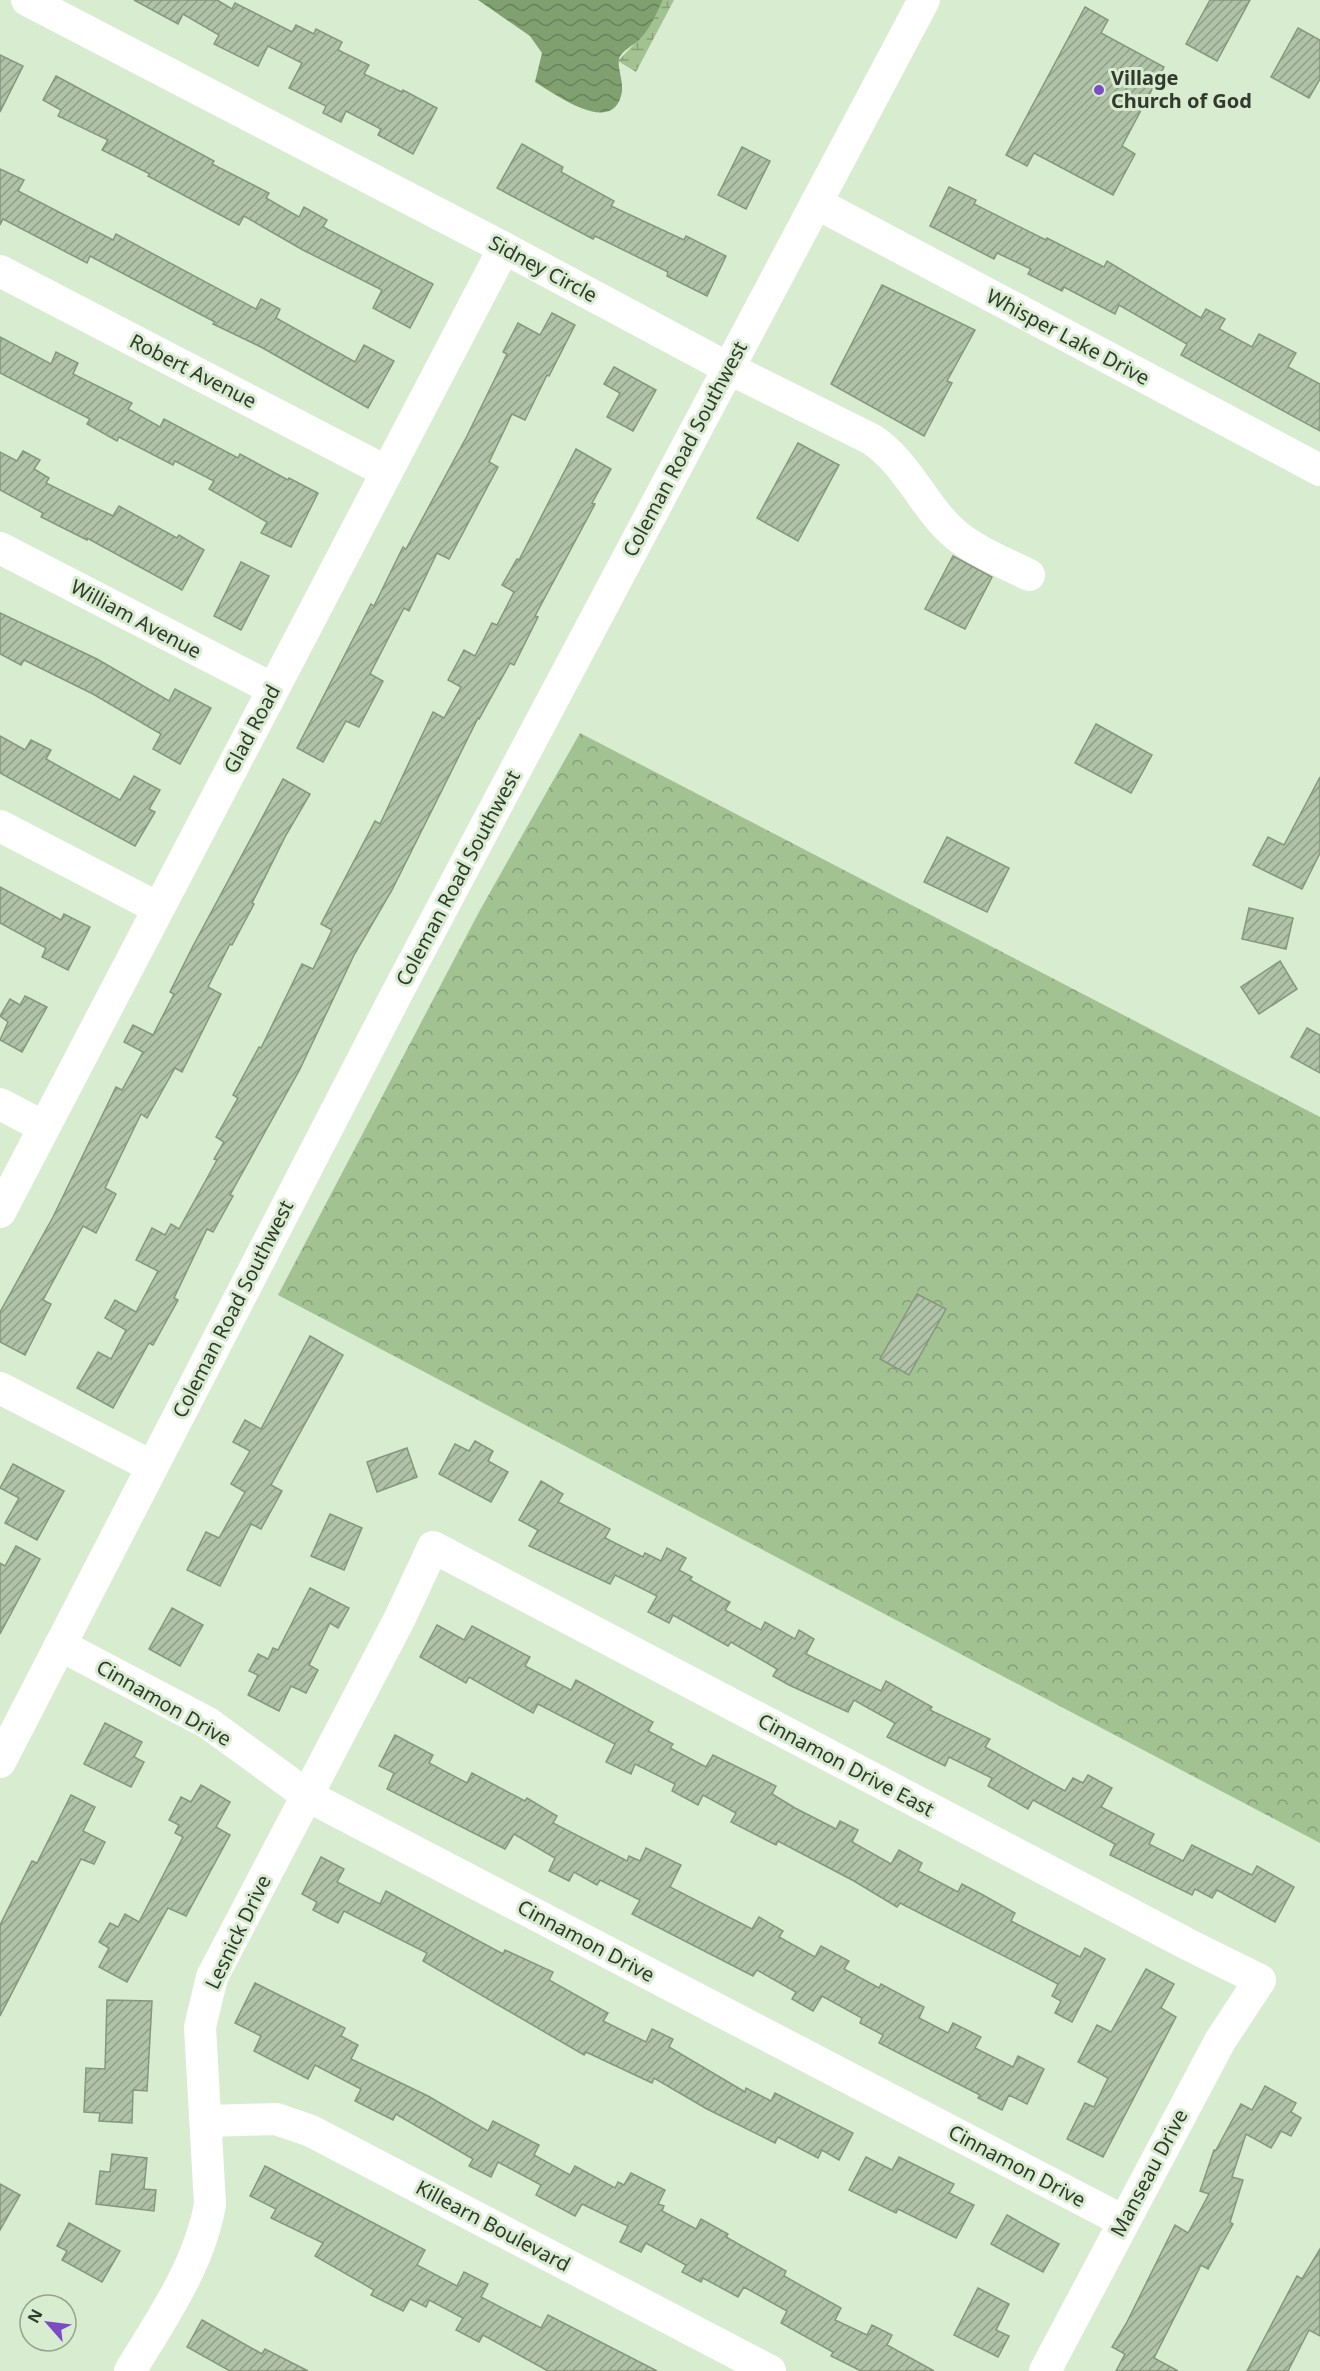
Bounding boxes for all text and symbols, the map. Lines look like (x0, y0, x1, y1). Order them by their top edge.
place label: Village Church of God (1111, 64, 1252, 114)
marker: Village Church of God (1092, 83, 1106, 97)
street label: Sidney Circle (484, 229, 602, 308)
street label: Whisper Lake Drive (982, 282, 1155, 391)
street label: Robert Avenue (125, 327, 261, 414)
street label: Coleman Road Southwest (616, 336, 753, 561)
street label: William Avenue (66, 573, 206, 664)
street label: Glad Road (217, 680, 286, 778)
street label: Coleman Road Southwest (389, 765, 526, 990)
street label: Coleman Road Southwest (166, 1195, 299, 1422)
street label: Cinnamon Drive (92, 1653, 237, 1752)
street label: Cinnamon Drive East (753, 1707, 939, 1822)
street label: Lesnick Drive (198, 1870, 277, 1993)
street label: Cinnamon Drive (513, 1893, 659, 1988)
street label: Manseau Drive (1104, 2104, 1194, 2241)
street label: Cinnamon Drive (944, 2118, 1090, 2213)
street label: Killearn Boulevard (411, 2173, 575, 2278)
north arrow (18, 2293, 78, 2353)
text: N (22, 2305, 48, 2327)

